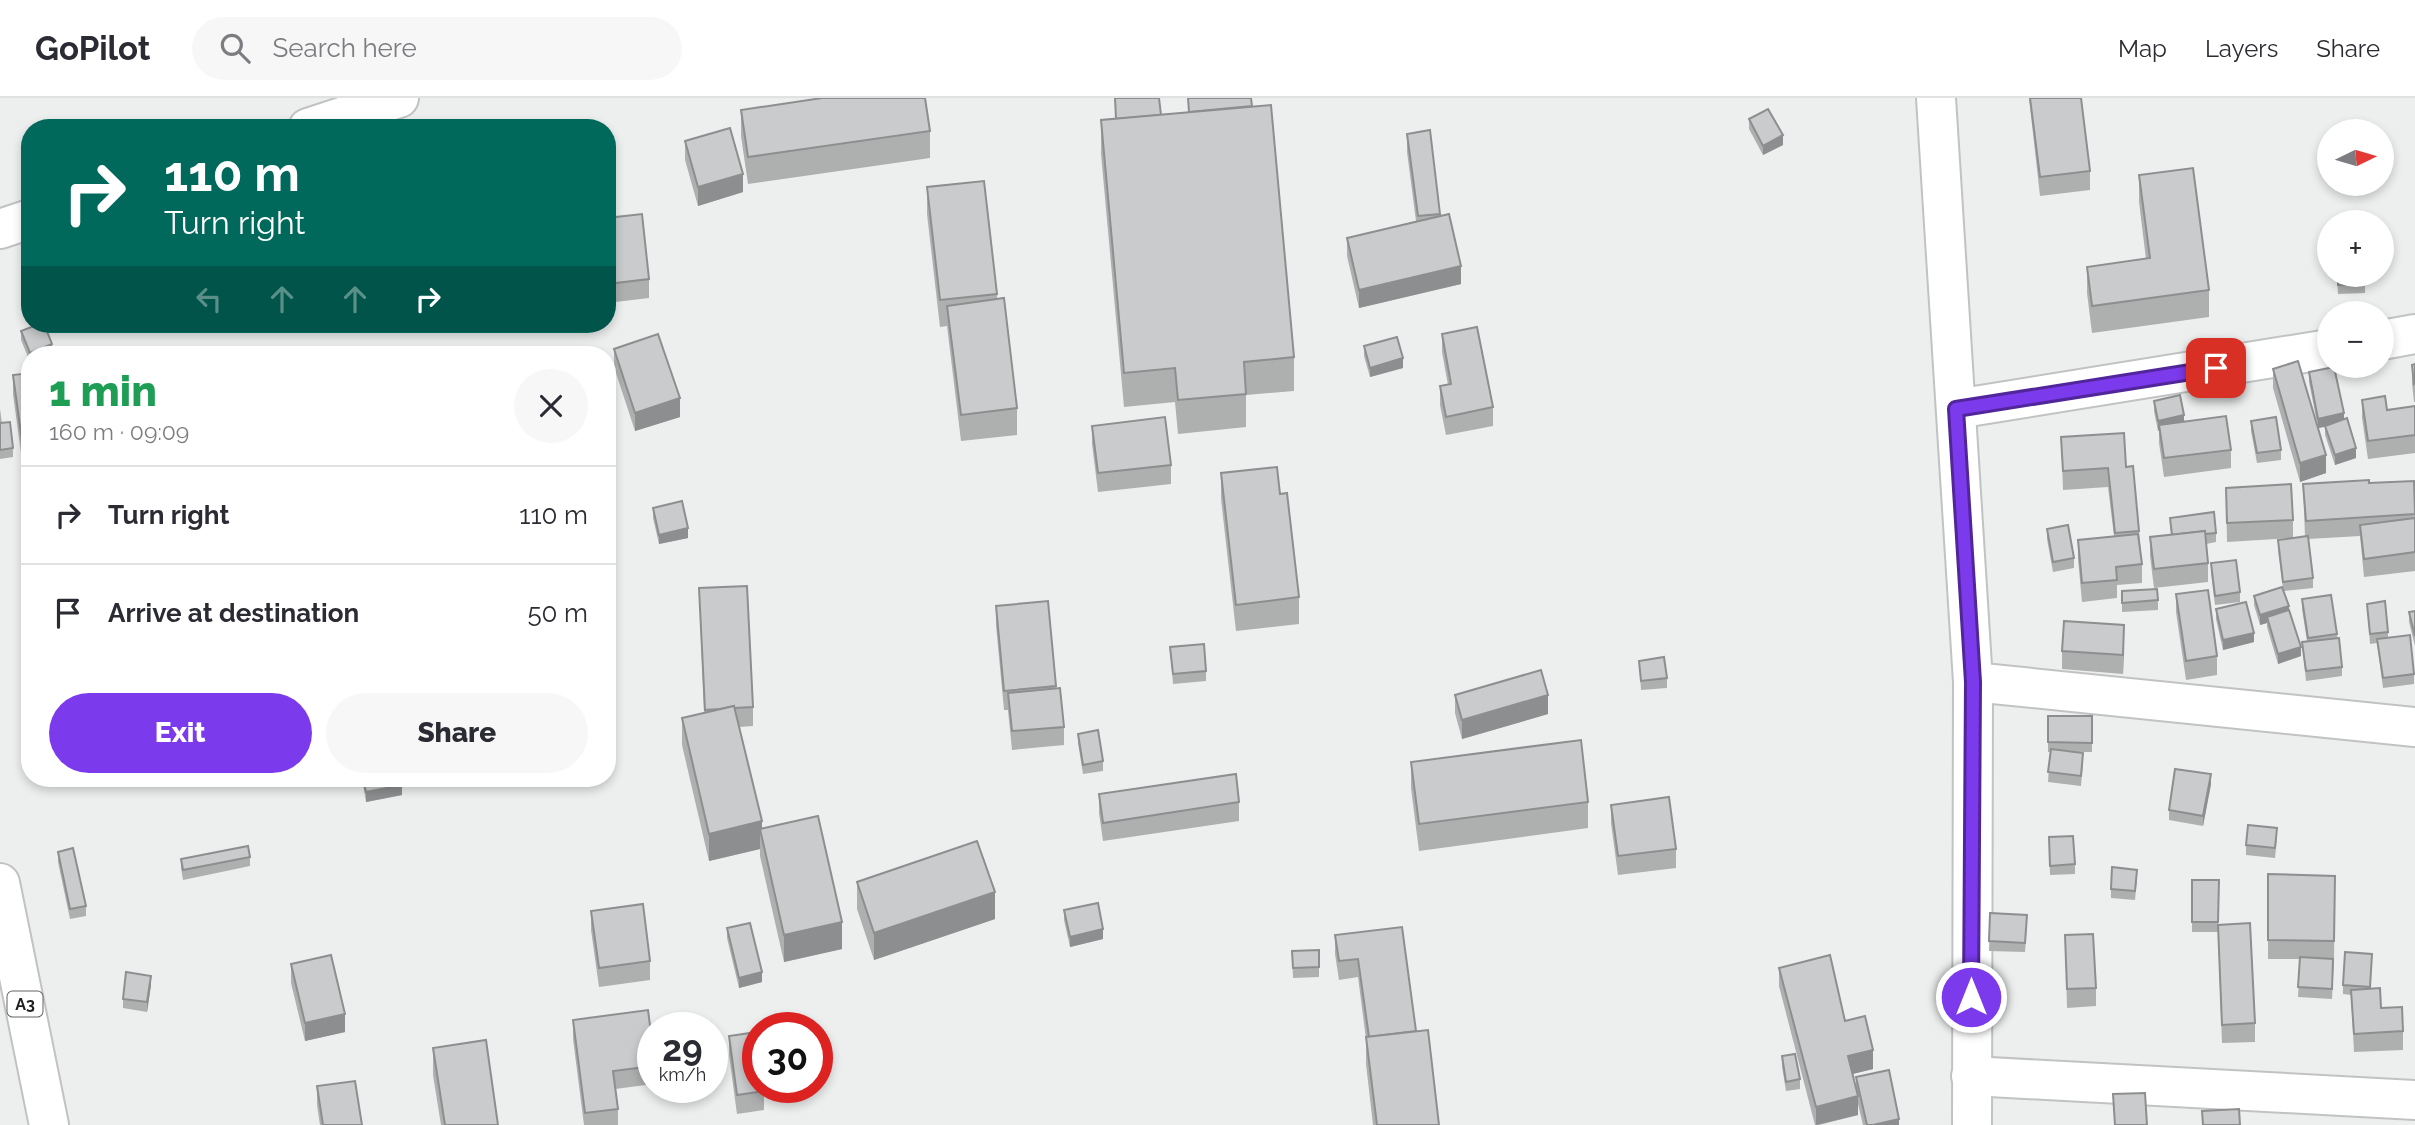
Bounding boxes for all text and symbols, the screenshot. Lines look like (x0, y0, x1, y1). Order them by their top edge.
search box (192, 17, 682, 80)
text: GoPilot (35, 29, 150, 68)
icon: search (216, 29, 254, 67)
text: Search here (272, 33, 417, 63)
text: Map (2118, 34, 2167, 63)
text: Layers (2205, 34, 2278, 63)
text: Share (2316, 34, 2380, 63)
north arrow (2317, 119, 2394, 196)
map controls (2317, 119, 2394, 378)
text: 110 m (164, 145, 300, 202)
icon: right (49, 147, 140, 238)
text: Turn right (164, 204, 305, 241)
button: + (2317, 210, 2394, 287)
icon: left (190, 280, 228, 318)
icon: ahead (263, 280, 301, 318)
icon: ahead (336, 280, 374, 318)
icon: right (409, 280, 447, 318)
button: − (2317, 301, 2394, 378)
pin (2186, 338, 2246, 398)
icon: arrive (2197, 349, 2235, 387)
text: 1 min (49, 367, 157, 416)
button: close (514, 369, 588, 443)
text: 160 m · 09:09 (49, 418, 189, 445)
icon: right (49, 496, 87, 534)
text: Turn right (108, 500, 229, 530)
text: 110 m (519, 500, 588, 530)
icon: arrive (49, 594, 87, 632)
text: Arrive at destination (108, 598, 359, 628)
text: 50 m (527, 598, 588, 628)
button: Exit (49, 693, 312, 773)
button: Share (326, 693, 588, 773)
position arrow (1934, 960, 2008, 1034)
road number: A3 (8, 991, 42, 1016)
speed limit sign: 30 (742, 1012, 833, 1103)
text: 29 (662, 1028, 703, 1069)
text: km/h (659, 1064, 706, 1085)

